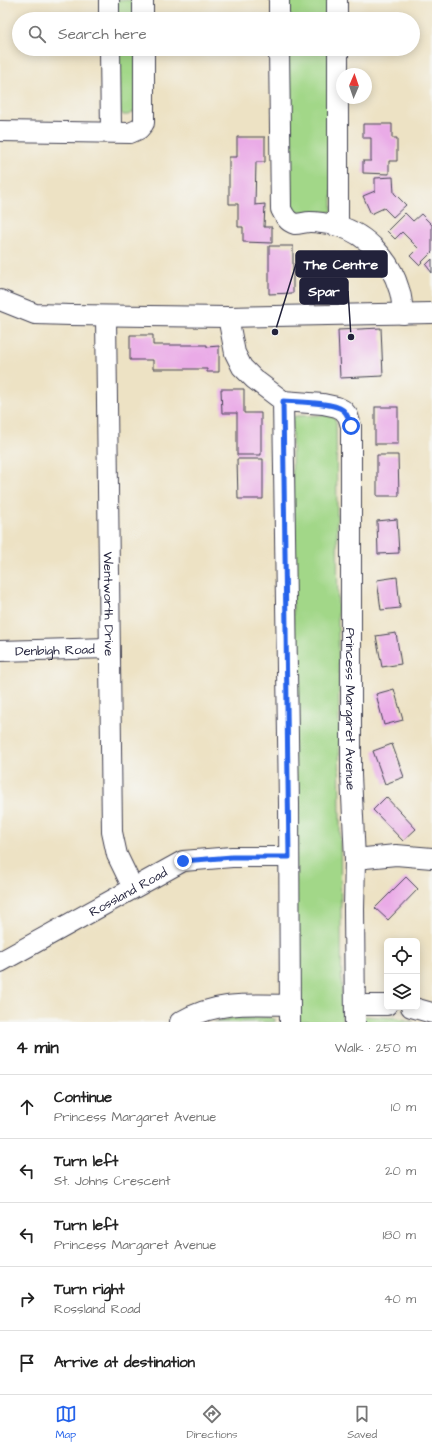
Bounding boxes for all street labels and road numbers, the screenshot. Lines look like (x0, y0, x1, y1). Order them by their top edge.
street label: Wentworth Drive (99, 552, 118, 656)
street label: Princess Margaret Avenue (340, 628, 360, 791)
street label: Denbigh Road (15, 640, 95, 661)
street label: Rossland Road (86, 863, 171, 921)

